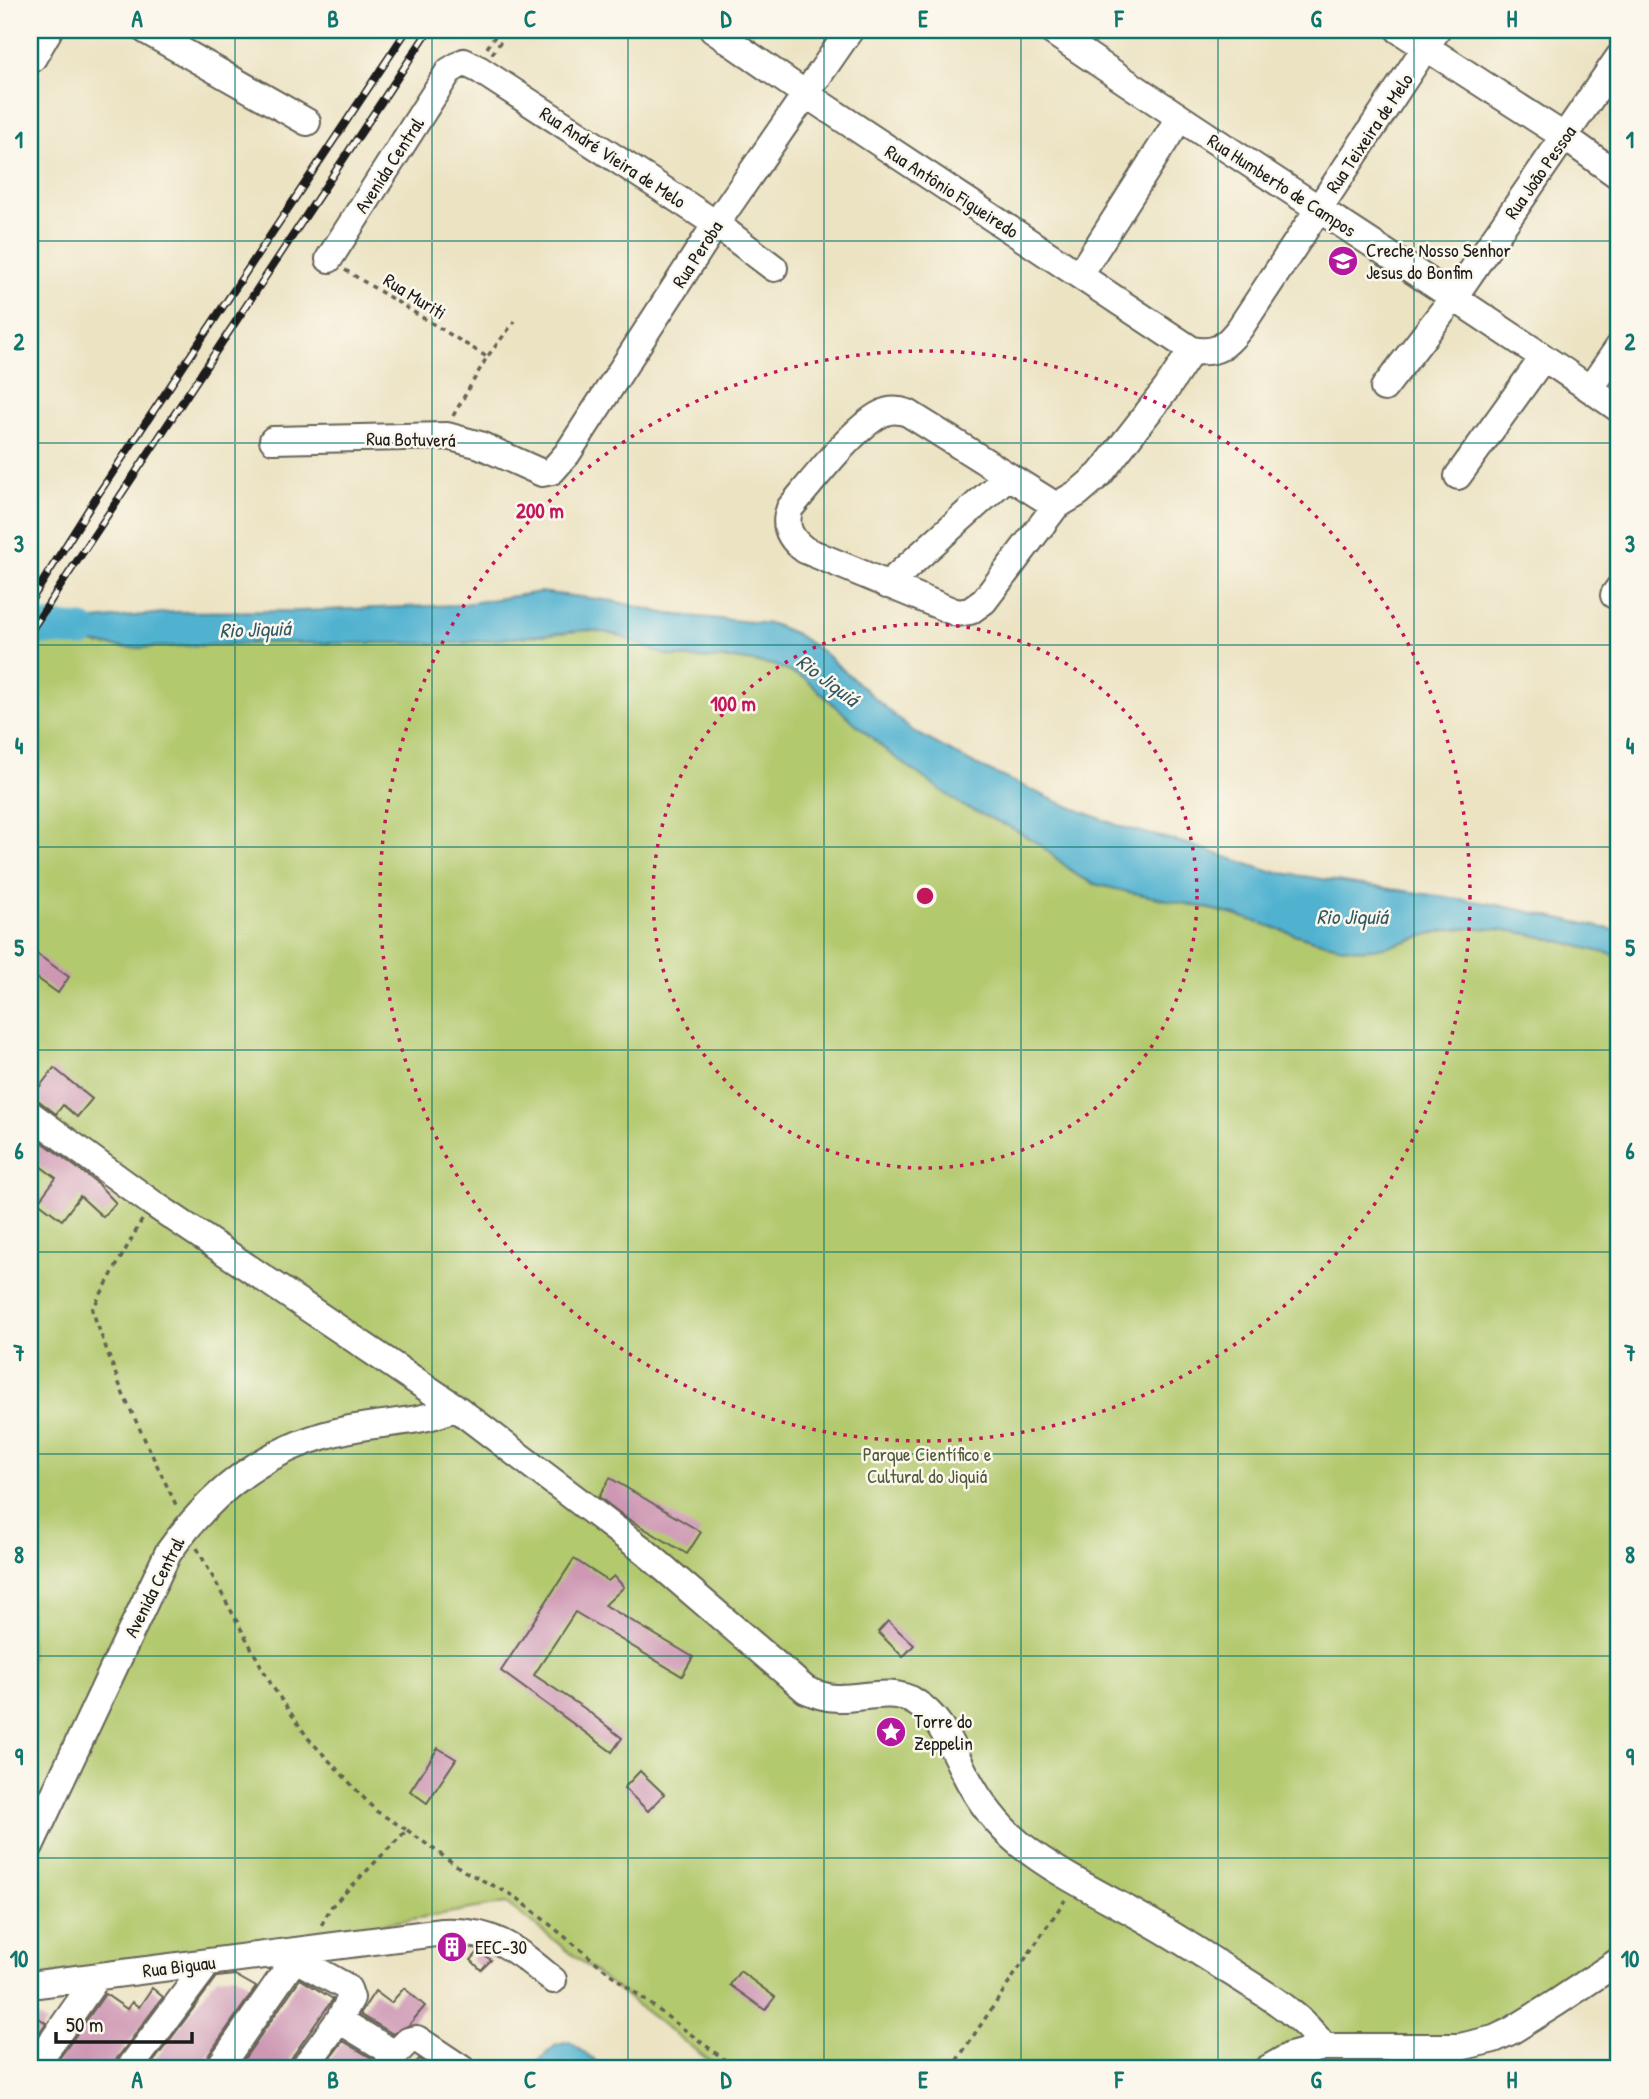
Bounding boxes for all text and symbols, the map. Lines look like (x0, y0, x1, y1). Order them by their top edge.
text: A (131, 3, 143, 34)
text: B (327, 3, 339, 34)
text: C (524, 3, 536, 34)
text: D (721, 3, 733, 34)
text: E (918, 3, 929, 34)
text: F (1114, 3, 1125, 34)
text: G (1310, 3, 1322, 34)
text: H (1507, 3, 1518, 34)
street label: Rua Teixeira de Melo (1319, 68, 1419, 198)
street label: Rua André Vieira de Melo (535, 100, 691, 214)
street label: Avenida Central (348, 111, 430, 218)
street label: Rua João Pessoa (1498, 120, 1582, 224)
text: 1 (15, 124, 23, 155)
text: 1 (1626, 124, 1634, 155)
street label: Rua Humberto de Campos (1203, 127, 1361, 243)
street label: Rua Antônio Figueiredo (880, 138, 1024, 244)
street label: Rua Peroba (666, 215, 729, 293)
place label: Creche Nosso Senhor Jesus do Bonfim (1366, 237, 1512, 285)
school or university icon: Creche Nosso Senhor Jesus do Bonfim (1326, 244, 1360, 278)
street label: Rua Muriti (379, 267, 451, 325)
text: 2 (14, 326, 25, 357)
text: 2 (1625, 326, 1636, 357)
street label: Rua Botuverá (366, 425, 456, 453)
text: 200 m (516, 496, 564, 525)
text: 3 (14, 528, 24, 559)
text: 3 (1625, 528, 1635, 559)
water label: Rio Jiquiá (219, 613, 294, 645)
water label: Rio Jiquiá (791, 647, 867, 715)
text: 100 m (710, 689, 756, 718)
text: 4 (15, 730, 24, 761)
text: 4 (1626, 730, 1635, 761)
centre of rings (913, 884, 937, 908)
water label: Rio Jiquiá (1316, 902, 1390, 931)
text: 5 (14, 932, 24, 963)
text: 5 (1625, 932, 1635, 963)
text: 6 (14, 1135, 24, 1166)
text: 6 (1625, 1135, 1635, 1166)
text: 7 (12, 1337, 25, 1368)
text: 7 (1623, 1337, 1636, 1368)
park label: Parque Científico e Cultural do Jiquiá (863, 1441, 992, 1489)
street label: Avenida Central (118, 1532, 191, 1642)
text: 8 (14, 1539, 24, 1570)
text: 8 (1625, 1539, 1635, 1570)
place label: Torre do Zeppelin (914, 1708, 973, 1756)
place icon: Torre do Zeppelin (874, 1715, 908, 1749)
text: 9 (15, 1741, 24, 1772)
text: 9 (1626, 1741, 1635, 1772)
building icon: EEC-30 (435, 1930, 469, 1964)
place label: EEC-30 (475, 1934, 527, 1960)
text: 10 (10, 1943, 28, 1974)
text: 10 (1621, 1943, 1639, 1974)
street label: Rua Biguau (141, 1949, 217, 1983)
scale bar (56, 2001, 192, 2045)
text: 50 m (66, 2010, 103, 2039)
text: A (131, 2064, 143, 2095)
text: B (327, 2064, 339, 2095)
text: C (524, 2064, 536, 2095)
text: D (721, 2064, 733, 2095)
text: E (918, 2064, 929, 2095)
text: F (1114, 2064, 1125, 2095)
text: G (1310, 2064, 1322, 2095)
text: H (1507, 2064, 1518, 2095)

